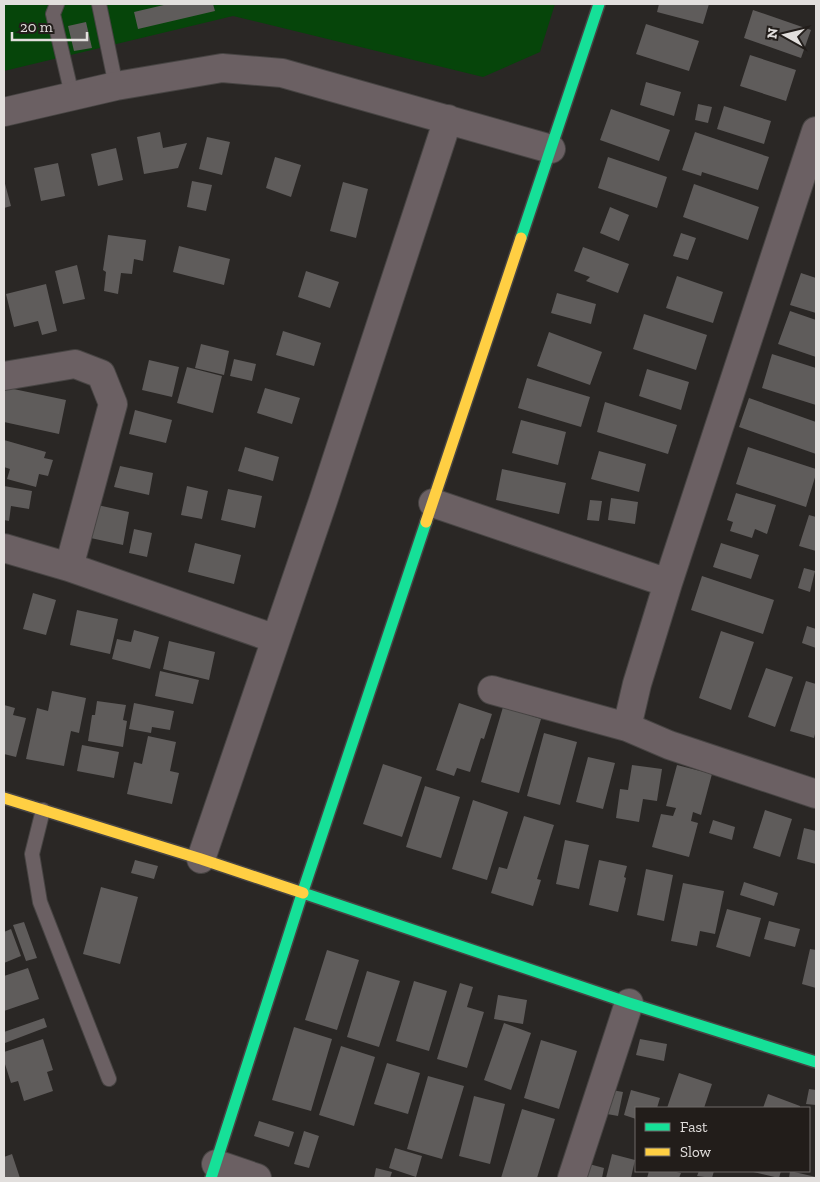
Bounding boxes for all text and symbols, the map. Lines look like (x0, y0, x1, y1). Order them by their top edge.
scale bar (12, 10, 88, 42)
north arrow (760, 10, 810, 60)
text: 20 m (20, 18, 53, 36)
text: N (763, 26, 782, 40)
legend (635, 1107, 810, 1172)
text: Fast (680, 1118, 708, 1136)
text: Slow (680, 1143, 712, 1161)

